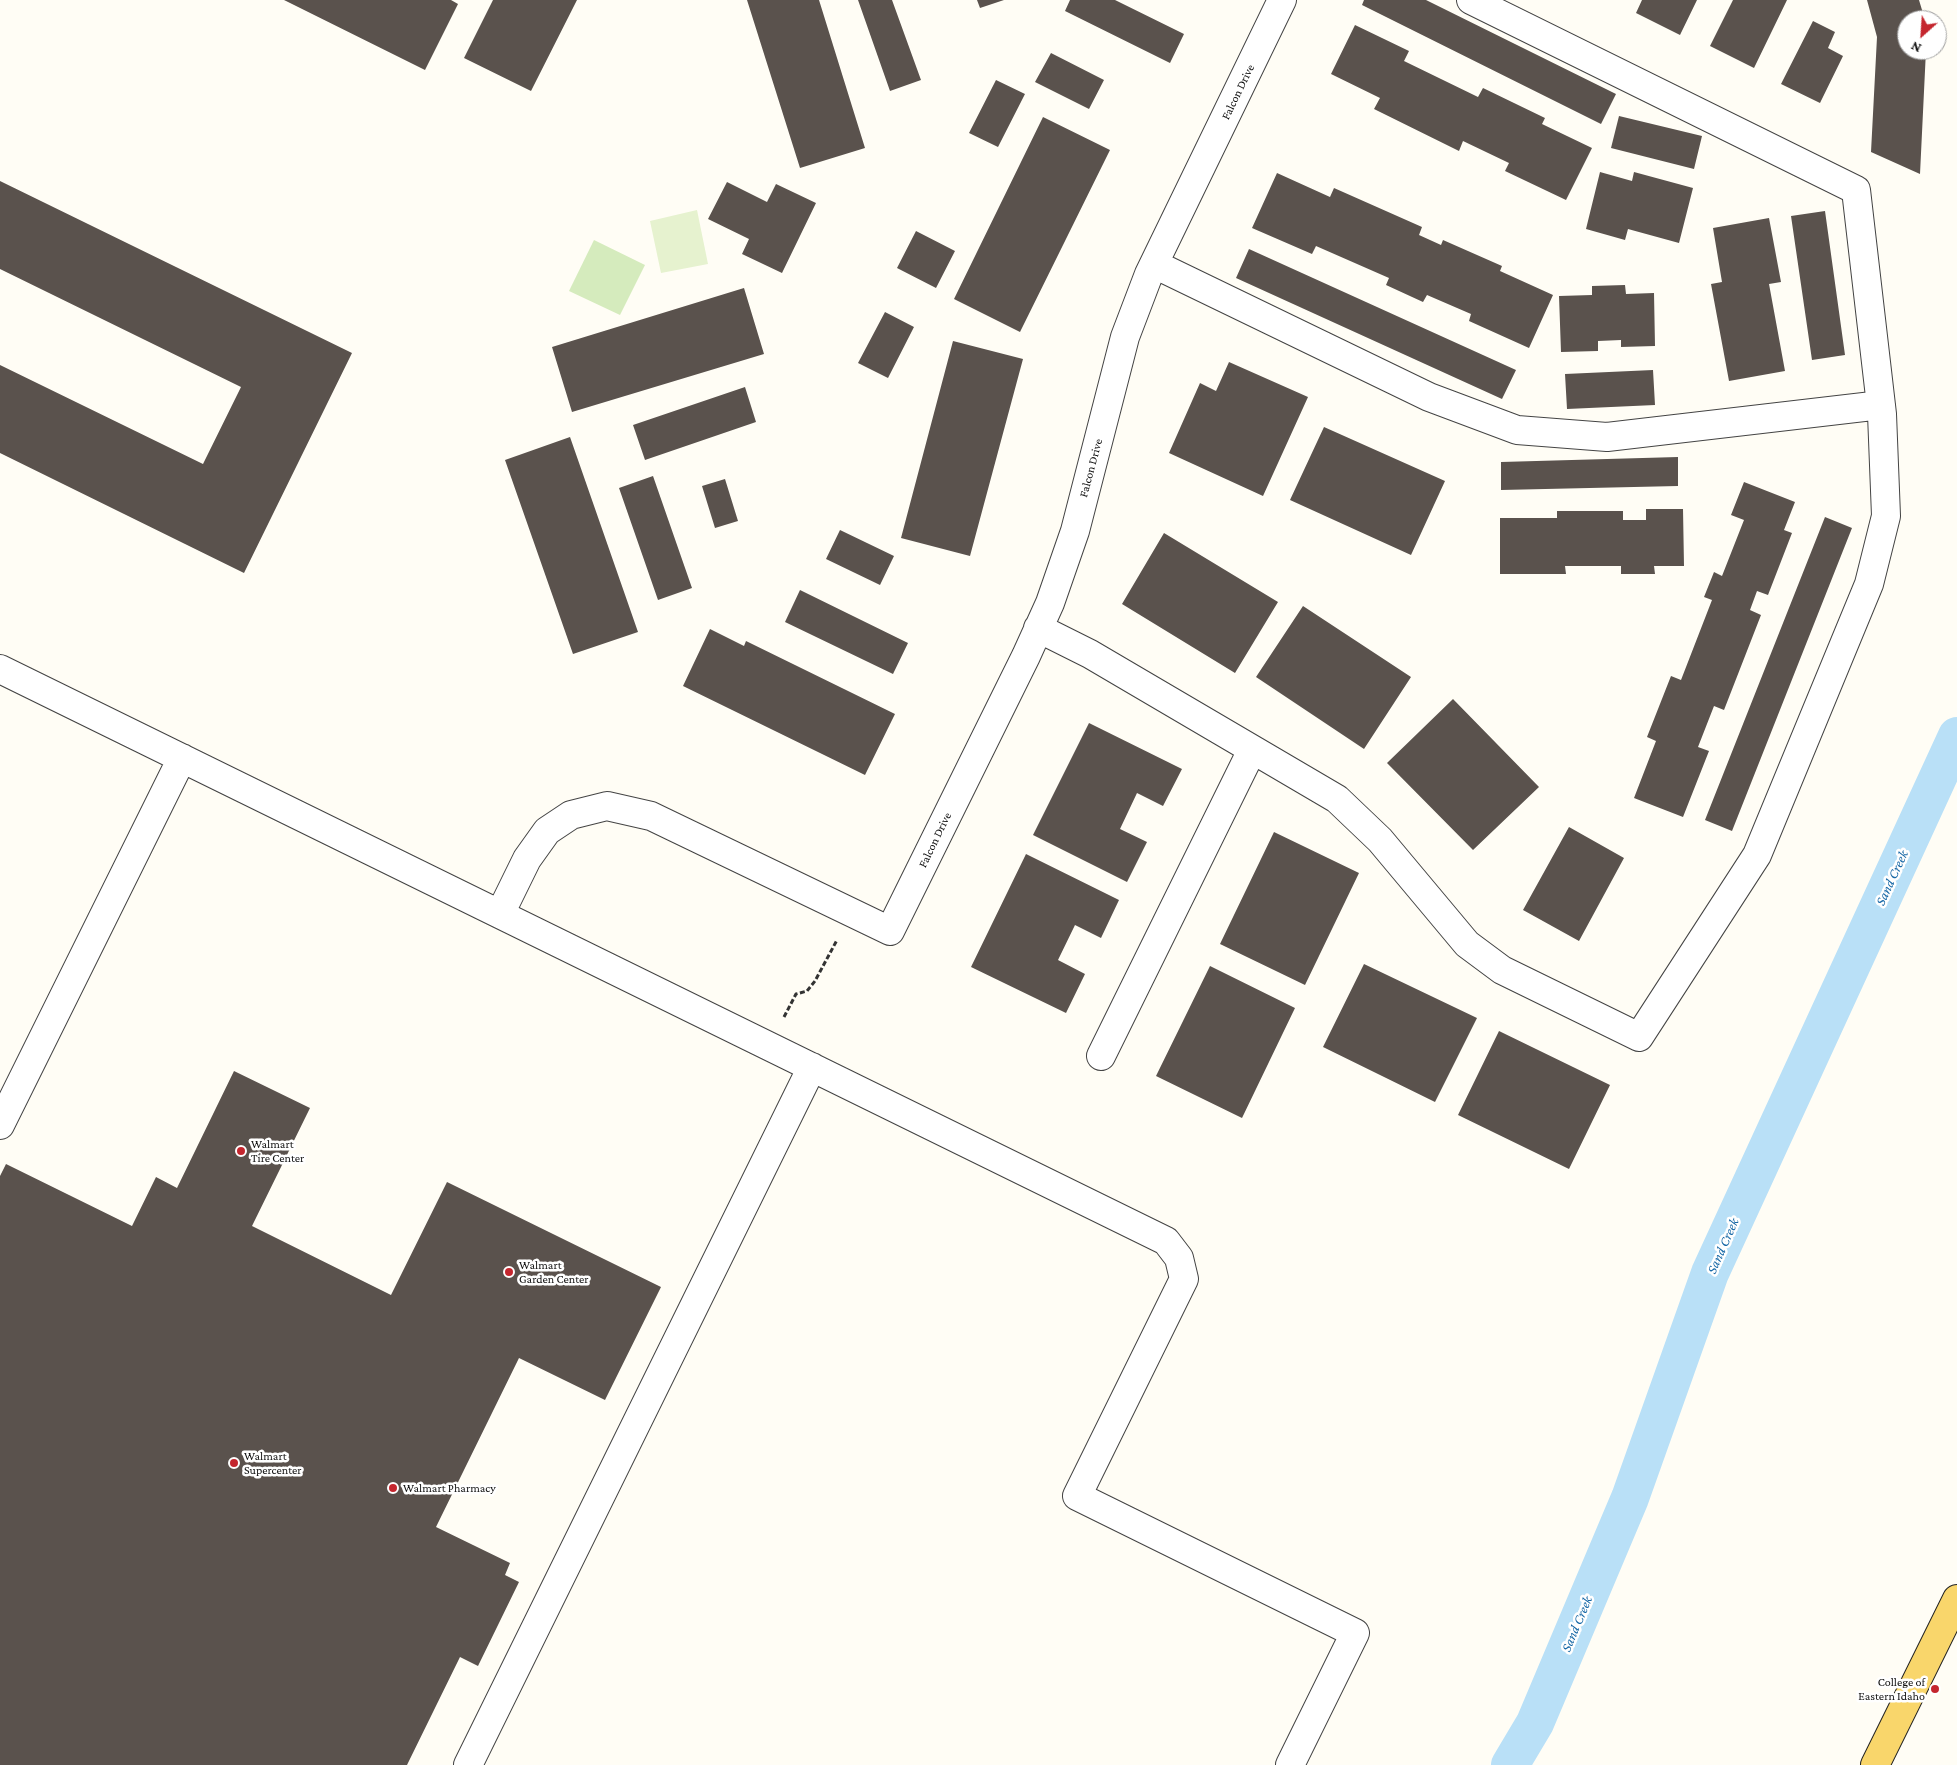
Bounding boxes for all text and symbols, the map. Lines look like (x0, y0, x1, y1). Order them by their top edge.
north arrow (1897, 10, 1947, 60)
text: N (1908, 38, 1924, 57)
street label: Falcon Drive (1218, 62, 1258, 122)
street label: Falcon Drive (1076, 437, 1106, 499)
street label: Falcon Drive (915, 810, 955, 870)
water label: Sand Creek (1872, 848, 1912, 908)
place label: Walmart Tire Center (251, 1137, 304, 1165)
marker: Walmart Tire Center (235, 1145, 247, 1157)
water label: Sand Creek (1703, 1216, 1743, 1276)
place label: Walmart Garden Center (519, 1258, 589, 1286)
marker: Walmart Garden Center (503, 1266, 515, 1278)
place label: Walmart Supercenter (244, 1449, 302, 1477)
marker: Walmart Supercenter (228, 1457, 240, 1469)
place label: Walmart Pharmacy (403, 1481, 496, 1495)
marker: Walmart Pharmacy (387, 1482, 399, 1494)
water label: Sand Creek (1558, 1594, 1596, 1654)
place label: College of Eastern Idaho (1858, 1675, 1925, 1703)
marker: College of Eastern Idaho (1929, 1683, 1941, 1695)

